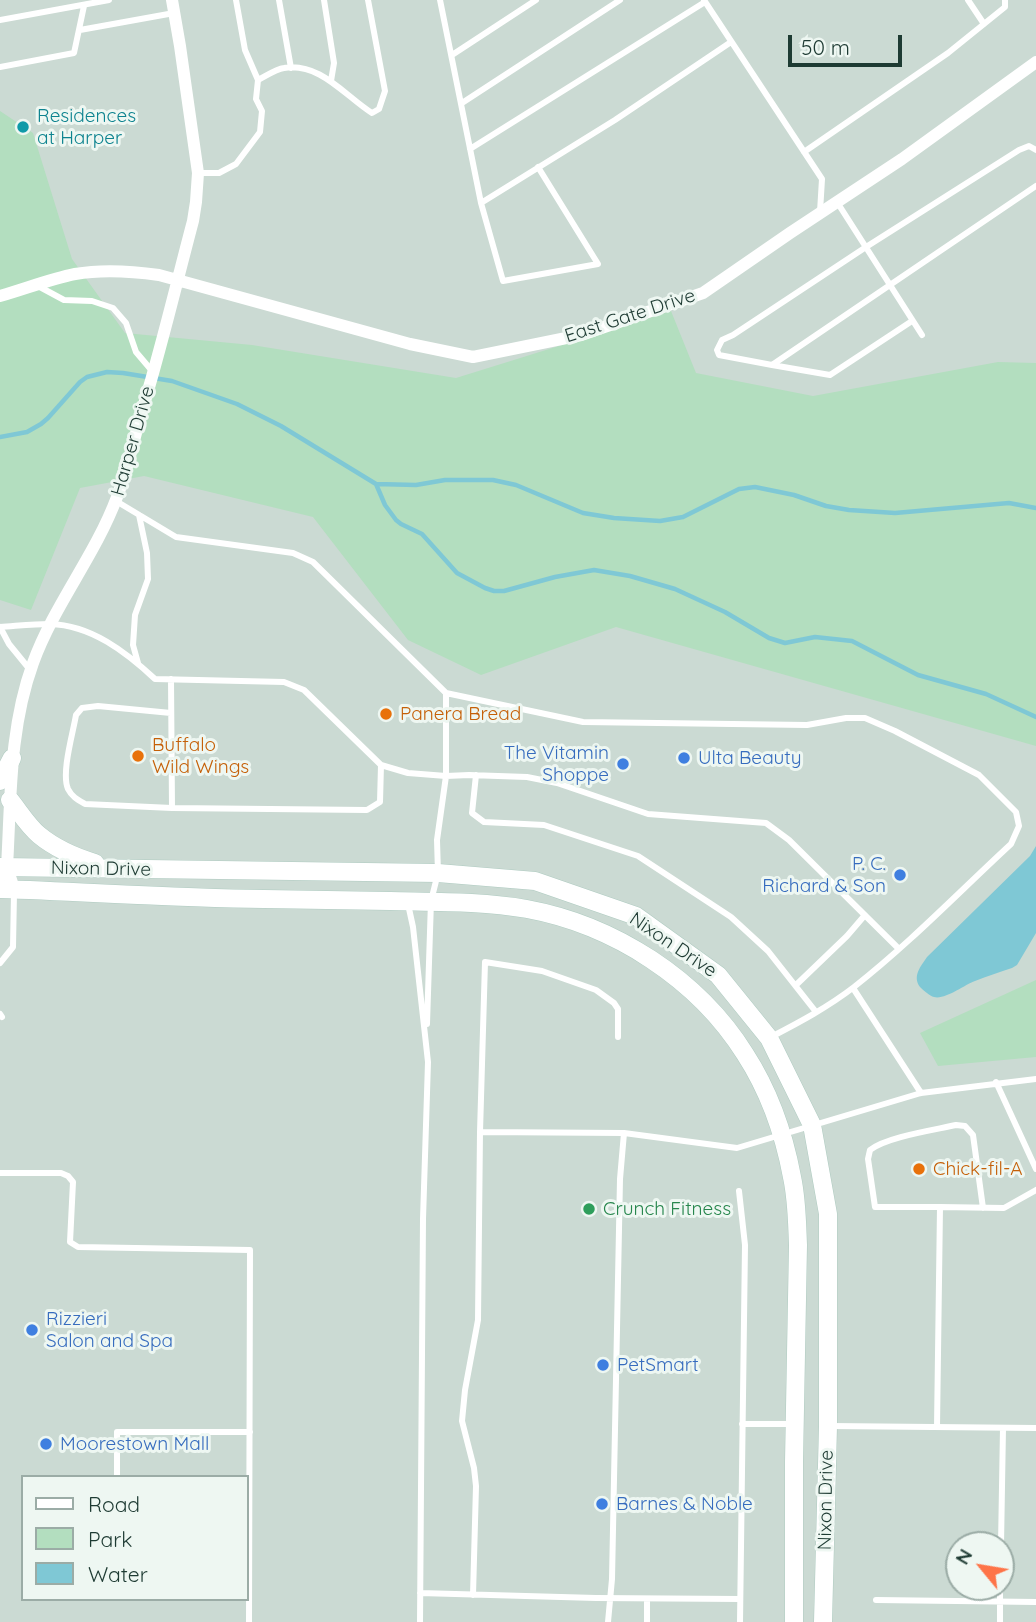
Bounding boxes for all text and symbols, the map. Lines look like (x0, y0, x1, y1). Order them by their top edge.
scale bar (791, 21, 905, 65)
text: 50 m (801, 34, 850, 60)
place label: Residences at Harper (37, 105, 136, 149)
marker: Residences at Harper (15, 119, 31, 135)
street label: East Gate Drive (562, 284, 698, 348)
street label: Harper Drive (106, 384, 160, 498)
place label: Panera Bread (400, 703, 521, 725)
marker: Panera Bread (378, 706, 394, 722)
place label: Buffalo Wild Wings (152, 734, 249, 778)
place label: The Vitamin Shoppe (504, 742, 609, 786)
place label: Ulta Beauty (698, 747, 802, 769)
marker: Buffalo Wild Wings (130, 748, 146, 764)
marker: Ulta Beauty (676, 750, 692, 766)
marker: The Vitamin Shoppe (615, 756, 631, 772)
place label: P. C. Richard & Son (762, 853, 886, 897)
street label: Nixon Drive (51, 857, 151, 881)
marker: P. C. Richard & Son (892, 867, 908, 883)
street label: Nixon Drive (625, 908, 721, 982)
place label: Chick-fil-A (933, 1158, 1023, 1180)
marker: Chick-fil-A (911, 1161, 927, 1177)
place label: Crunch Fitness (603, 1198, 731, 1220)
marker: Crunch Fitness (581, 1201, 597, 1217)
place label: Rizzieri Salon and Spa (46, 1308, 173, 1352)
marker: Rizzieri Salon and Spa (24, 1322, 40, 1338)
place label: PetSmart (617, 1354, 699, 1376)
marker: PetSmart (595, 1357, 611, 1373)
place label: Moorestown Mall (60, 1433, 209, 1455)
marker: Moorestown Mall (38, 1436, 54, 1452)
street label: Nixon Drive (814, 1450, 838, 1550)
legend (21, 1475, 248, 1601)
text: Road (88, 1491, 140, 1517)
place label: Barnes & Noble (616, 1493, 753, 1515)
marker: Barnes & Noble (594, 1496, 610, 1512)
text: Park (88, 1526, 132, 1552)
north arrow (945, 1531, 1015, 1601)
text: N (950, 1544, 977, 1569)
text: Water (88, 1561, 148, 1587)

